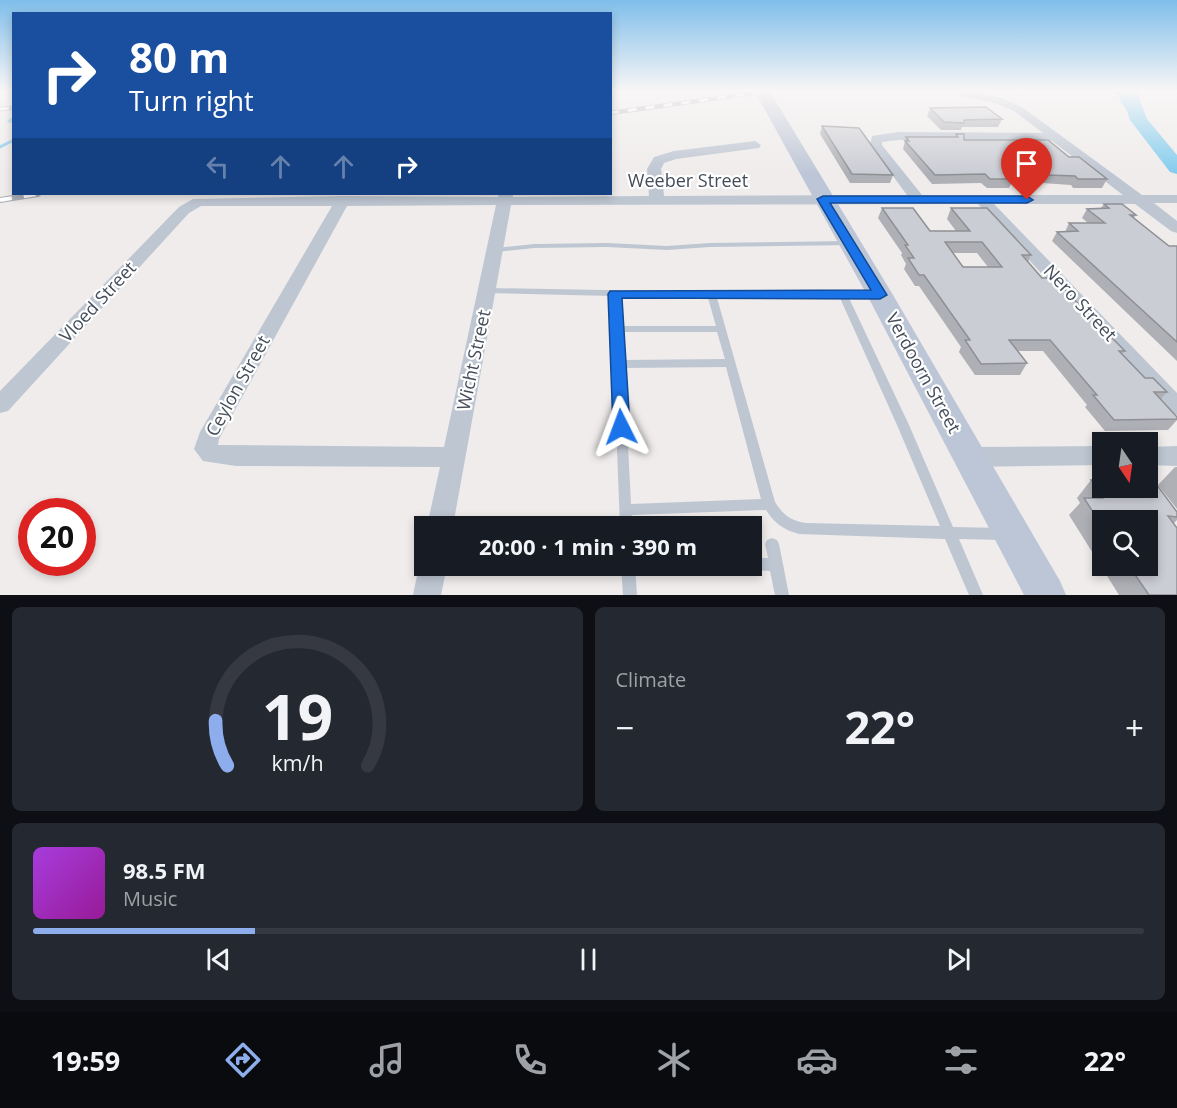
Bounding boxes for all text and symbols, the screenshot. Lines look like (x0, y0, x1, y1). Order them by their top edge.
text: 80 m (129, 28, 229, 85)
icon: right (30, 36, 108, 114)
text: Turn right (129, 82, 254, 119)
pin (1001, 138, 1052, 200)
icon: arrive (1010, 147, 1043, 180)
icon: left (201, 150, 234, 183)
icon: ahead (264, 150, 297, 183)
icon: ahead (327, 150, 360, 183)
icon: right (390, 150, 423, 183)
street label: Weeber Street (628, 168, 748, 192)
street label: Vloed Street (54, 256, 141, 347)
street label: Nero Street (1039, 259, 1123, 346)
street label: Wicht Street (451, 307, 495, 412)
street label: Verdoorn Street (881, 308, 967, 437)
street label: Ceylon Street (200, 331, 275, 440)
position arrow (589, 395, 653, 459)
north arrow (1092, 432, 1158, 498)
map controls (1092, 432, 1158, 576)
speed limit sign: 20 (18, 498, 96, 576)
button: search (1092, 510, 1158, 576)
text: 20:00 · 1 min · 390 m (479, 531, 697, 561)
text: Climate (616, 666, 686, 693)
text: 19 (262, 673, 333, 758)
text: 22° (844, 696, 915, 757)
text: − (616, 705, 634, 750)
text: + (1125, 705, 1144, 750)
text: km/h (271, 748, 323, 777)
text: 98.5 FM (123, 855, 206, 885)
text: Music (123, 885, 177, 912)
icon: previous (202, 943, 235, 976)
icon: pause (572, 943, 605, 976)
icon: next (942, 943, 975, 976)
icon: directions (222, 1039, 264, 1081)
icon: music (366, 1039, 408, 1081)
icon: phone (509, 1039, 551, 1081)
icon: climate (653, 1039, 695, 1081)
icon: car (796, 1039, 838, 1081)
icon: filters (940, 1039, 982, 1081)
text: 19:59 (51, 1042, 120, 1079)
text: 22° (1084, 1042, 1126, 1079)

